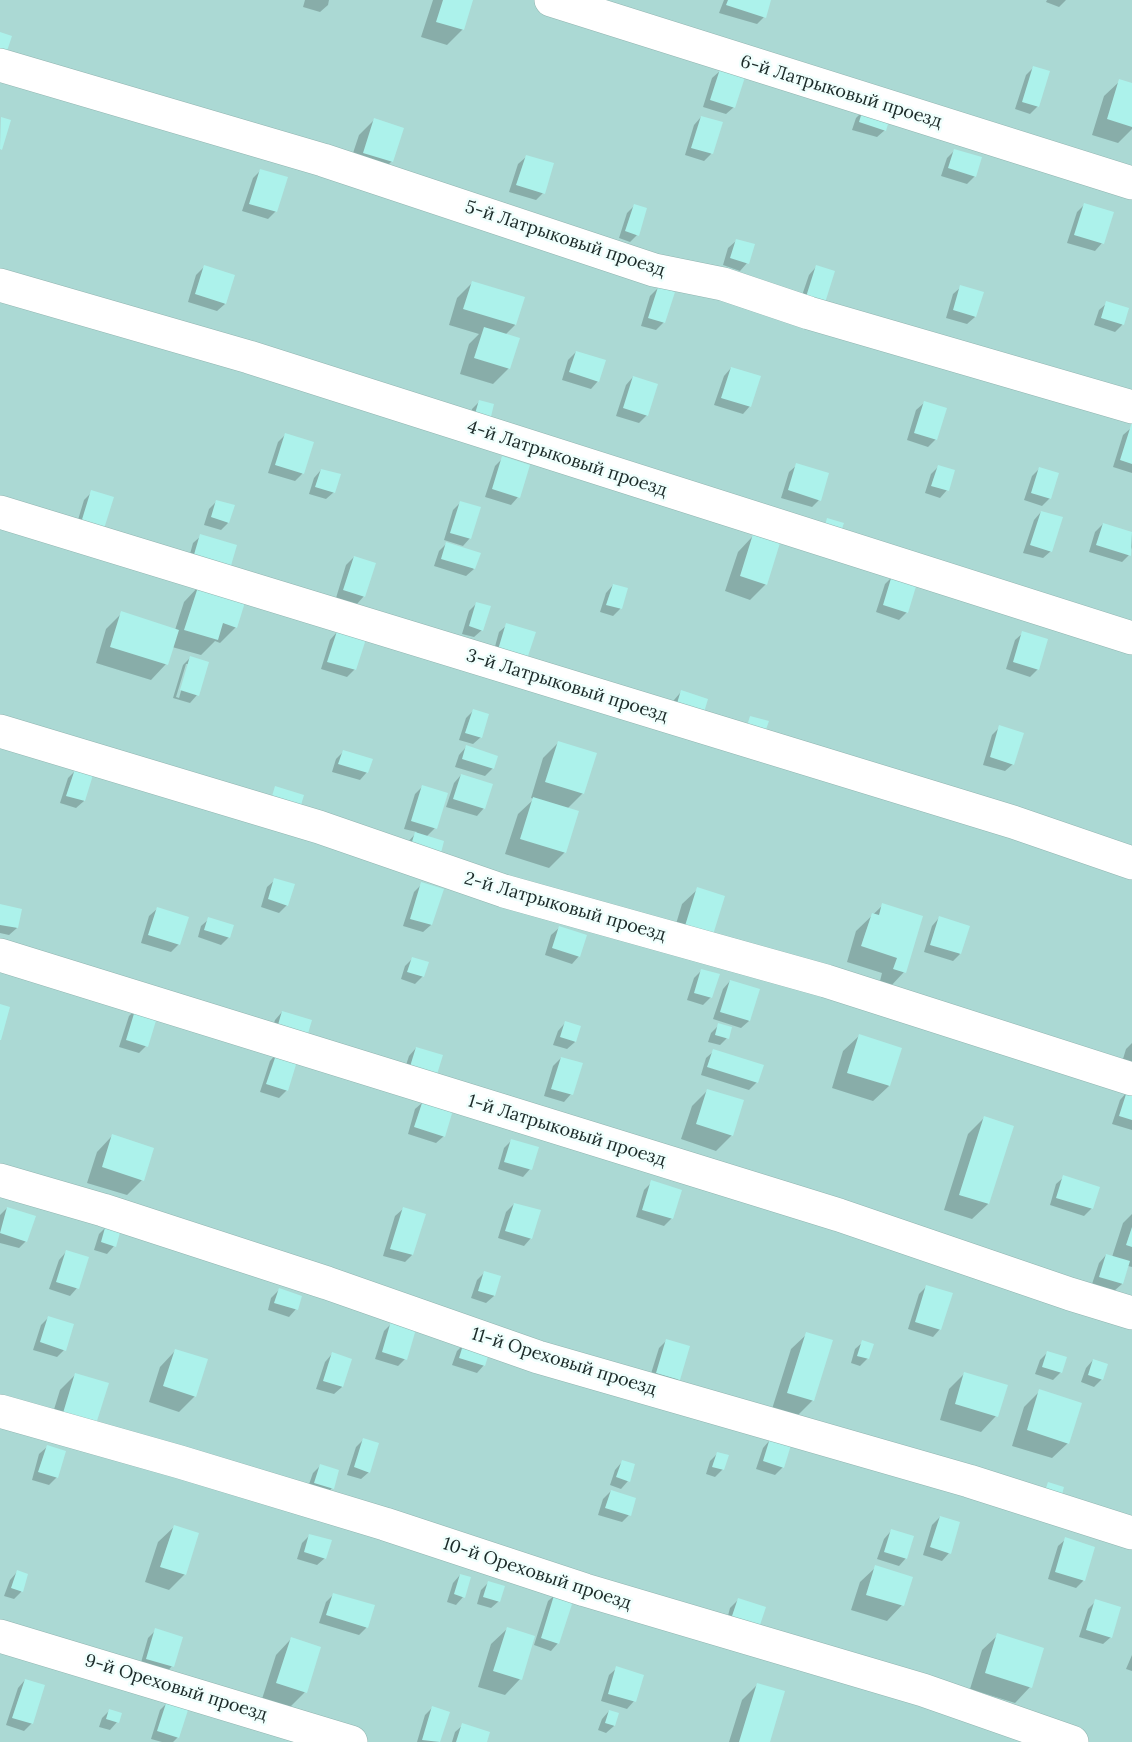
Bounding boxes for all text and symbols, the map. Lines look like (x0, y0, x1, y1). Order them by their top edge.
street label: 6-й Латрыковый проезд (738, 51, 944, 133)
street label: 5-й Латрыковый проезд (462, 196, 668, 282)
street label: 4-й Латрыковый проезд (464, 416, 670, 502)
street label: 3-й Латрыковый проезд (464, 645, 670, 727)
street label: 2-й Латрыковый проезд (462, 868, 668, 946)
street label: 1-й Латрыковый проезд (465, 1091, 669, 1171)
street label: 11-й Ореховый проезд (469, 1324, 659, 1400)
street label: 10-й Ореховый проезд (440, 1533, 634, 1615)
street label: 9-й Ореховый проезд (82, 1650, 270, 1726)

